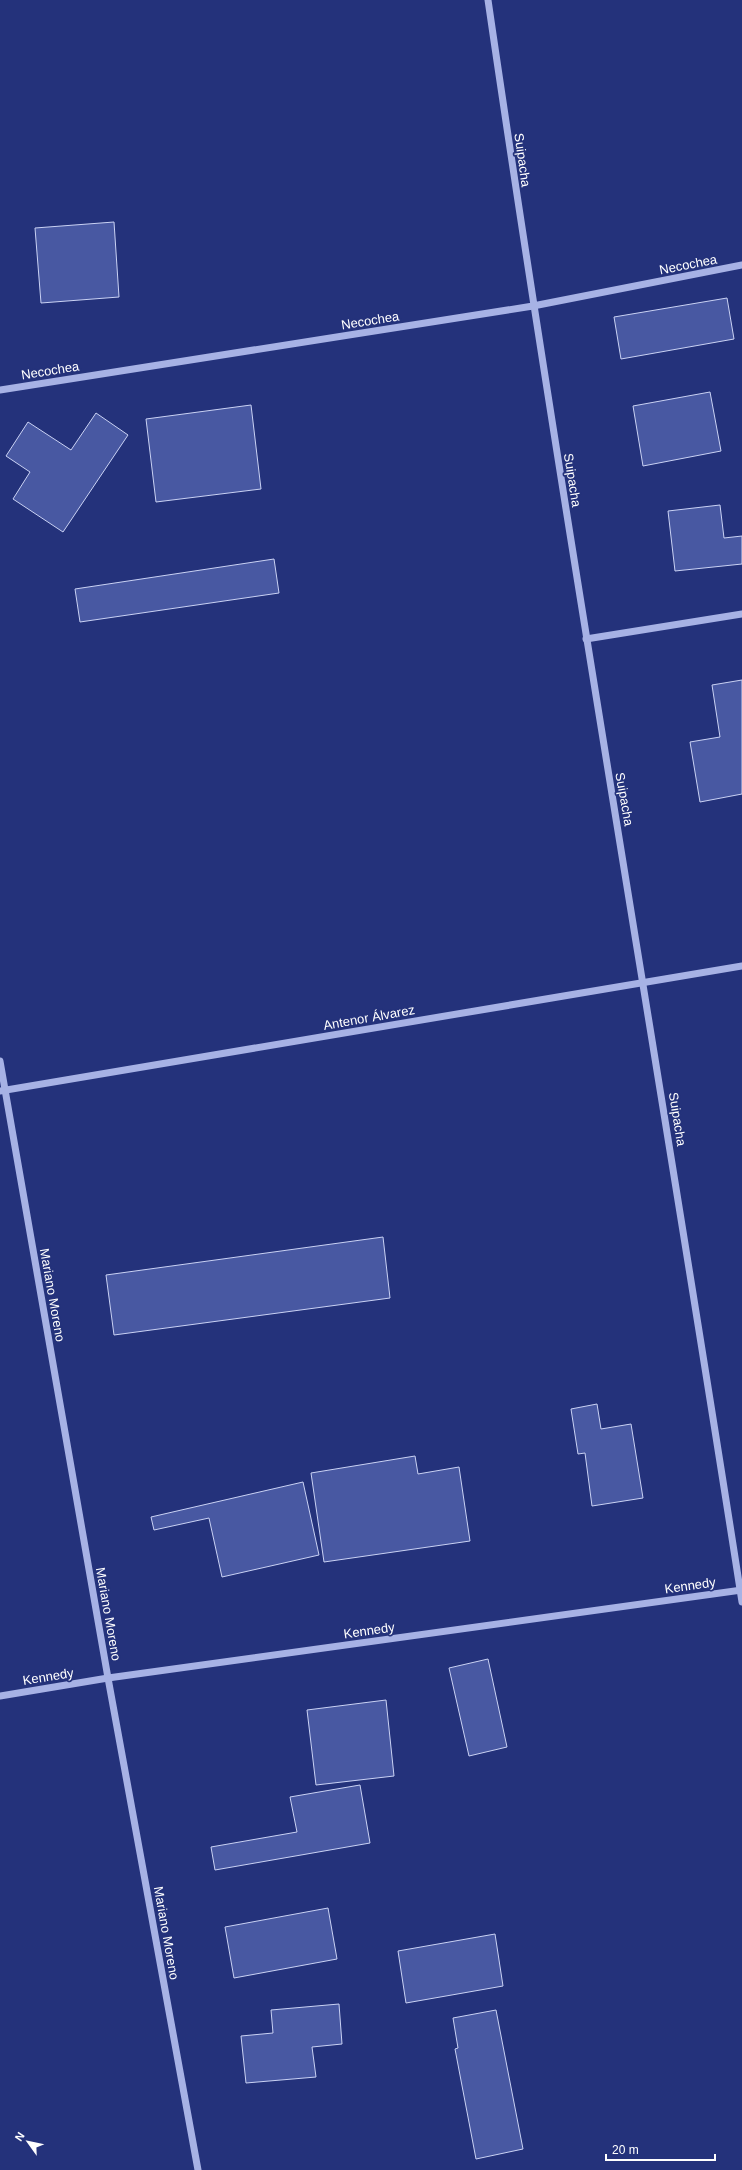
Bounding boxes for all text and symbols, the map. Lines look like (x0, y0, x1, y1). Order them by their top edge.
street label: Suipacha (511, 132, 534, 189)
street label: Necochea (658, 251, 719, 277)
street label: Necochea (340, 308, 401, 332)
street label: Necochea (20, 358, 81, 382)
street label: Suipacha (561, 452, 584, 509)
street label: Suipacha (612, 771, 637, 828)
street label: Antenor Álvarez (322, 1002, 416, 1033)
street label: Suipacha (666, 1091, 689, 1148)
street label: Mariano Moreno (37, 1247, 68, 1343)
street label: Mariano Moreno (93, 1566, 124, 1662)
street label: Kennedy (664, 1574, 717, 1596)
street label: Kennedy (343, 1619, 396, 1641)
street label: Kennedy (22, 1665, 75, 1688)
street label: Mariano Moreno (151, 1885, 182, 1981)
north arrow (8, 2122, 48, 2162)
text: N (12, 2130, 27, 2143)
scale bar (606, 2136, 715, 2162)
text: 20 m (612, 2143, 639, 2157)

